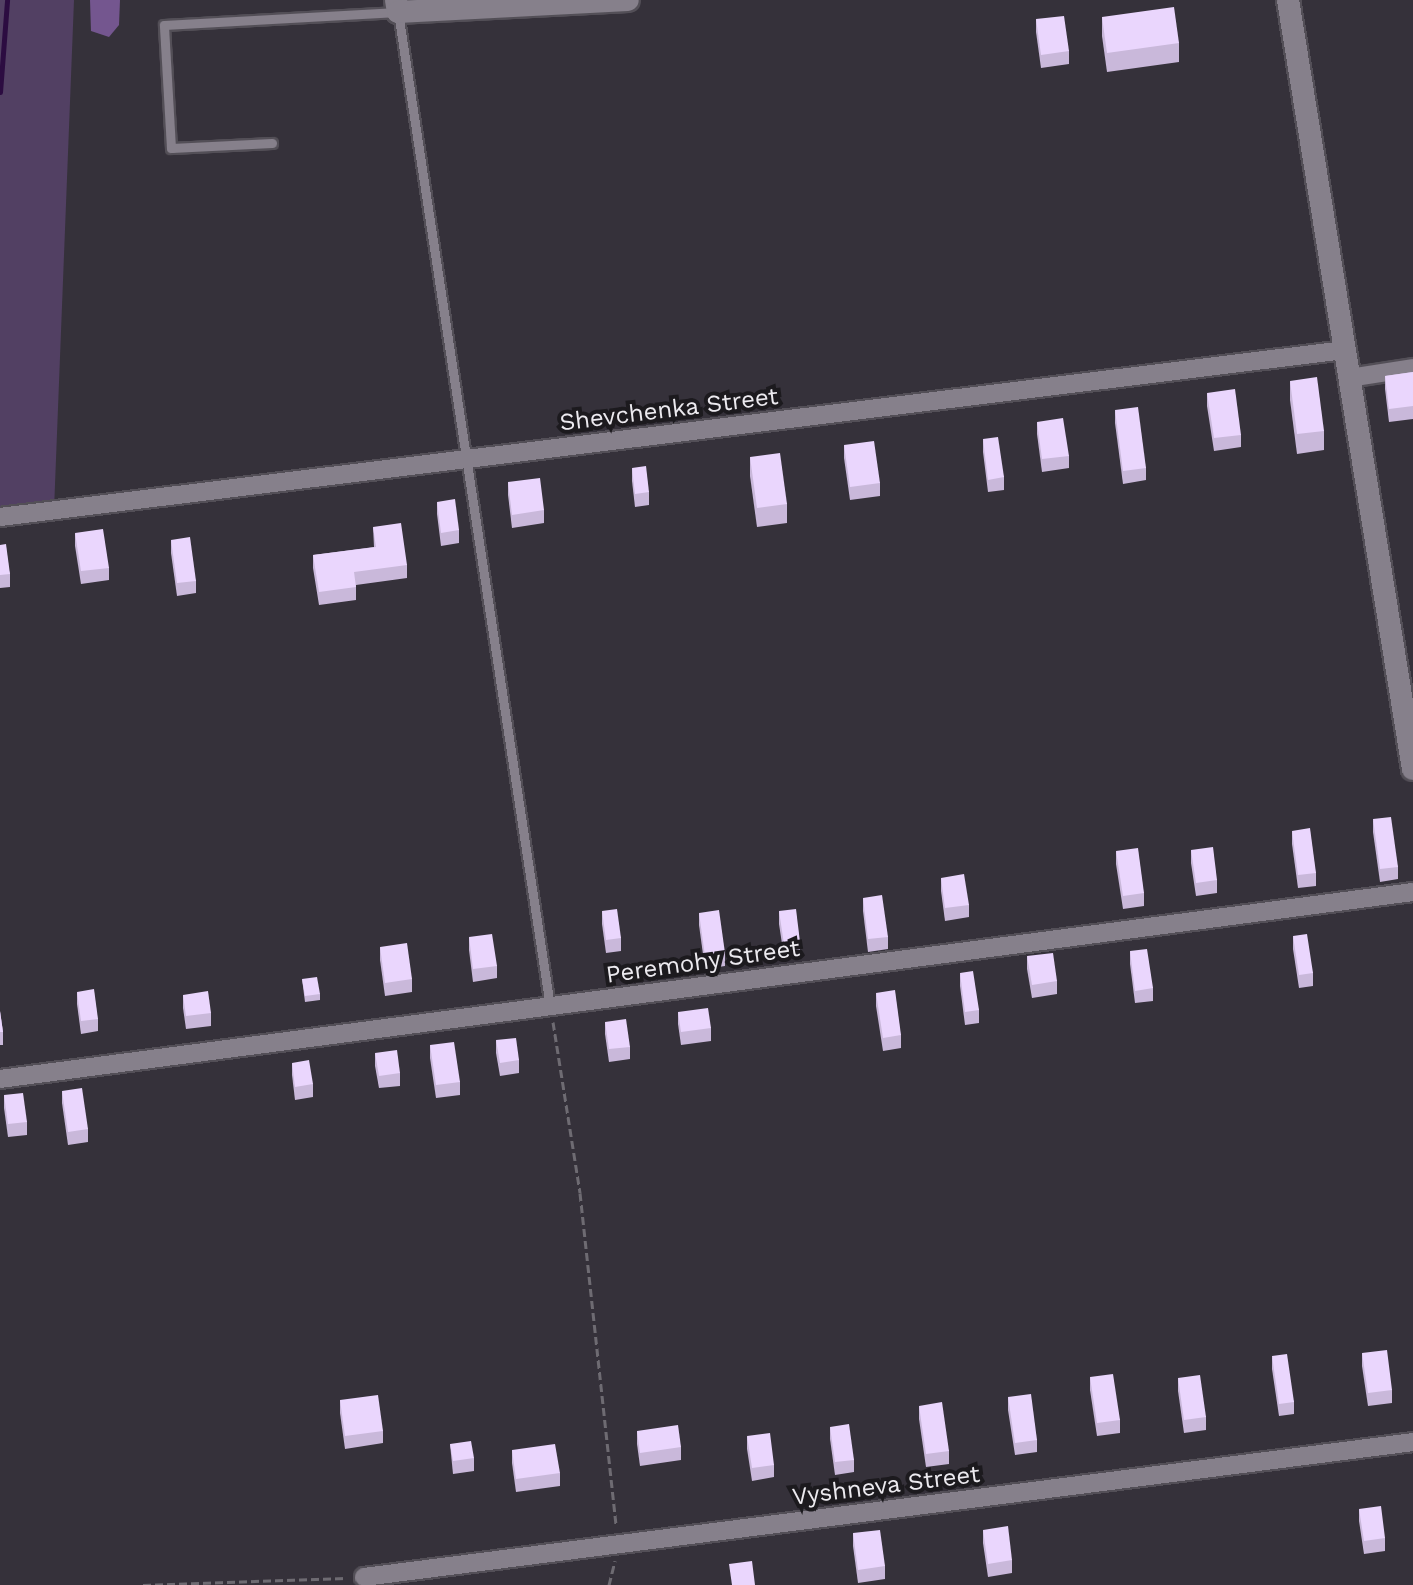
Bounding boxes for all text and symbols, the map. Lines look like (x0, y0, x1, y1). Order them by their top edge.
street label: Shevchenka Street (558, 382, 780, 438)
street label: Peremohy Street (604, 934, 802, 990)
street label: Vyshneva Street (790, 1460, 982, 1512)

